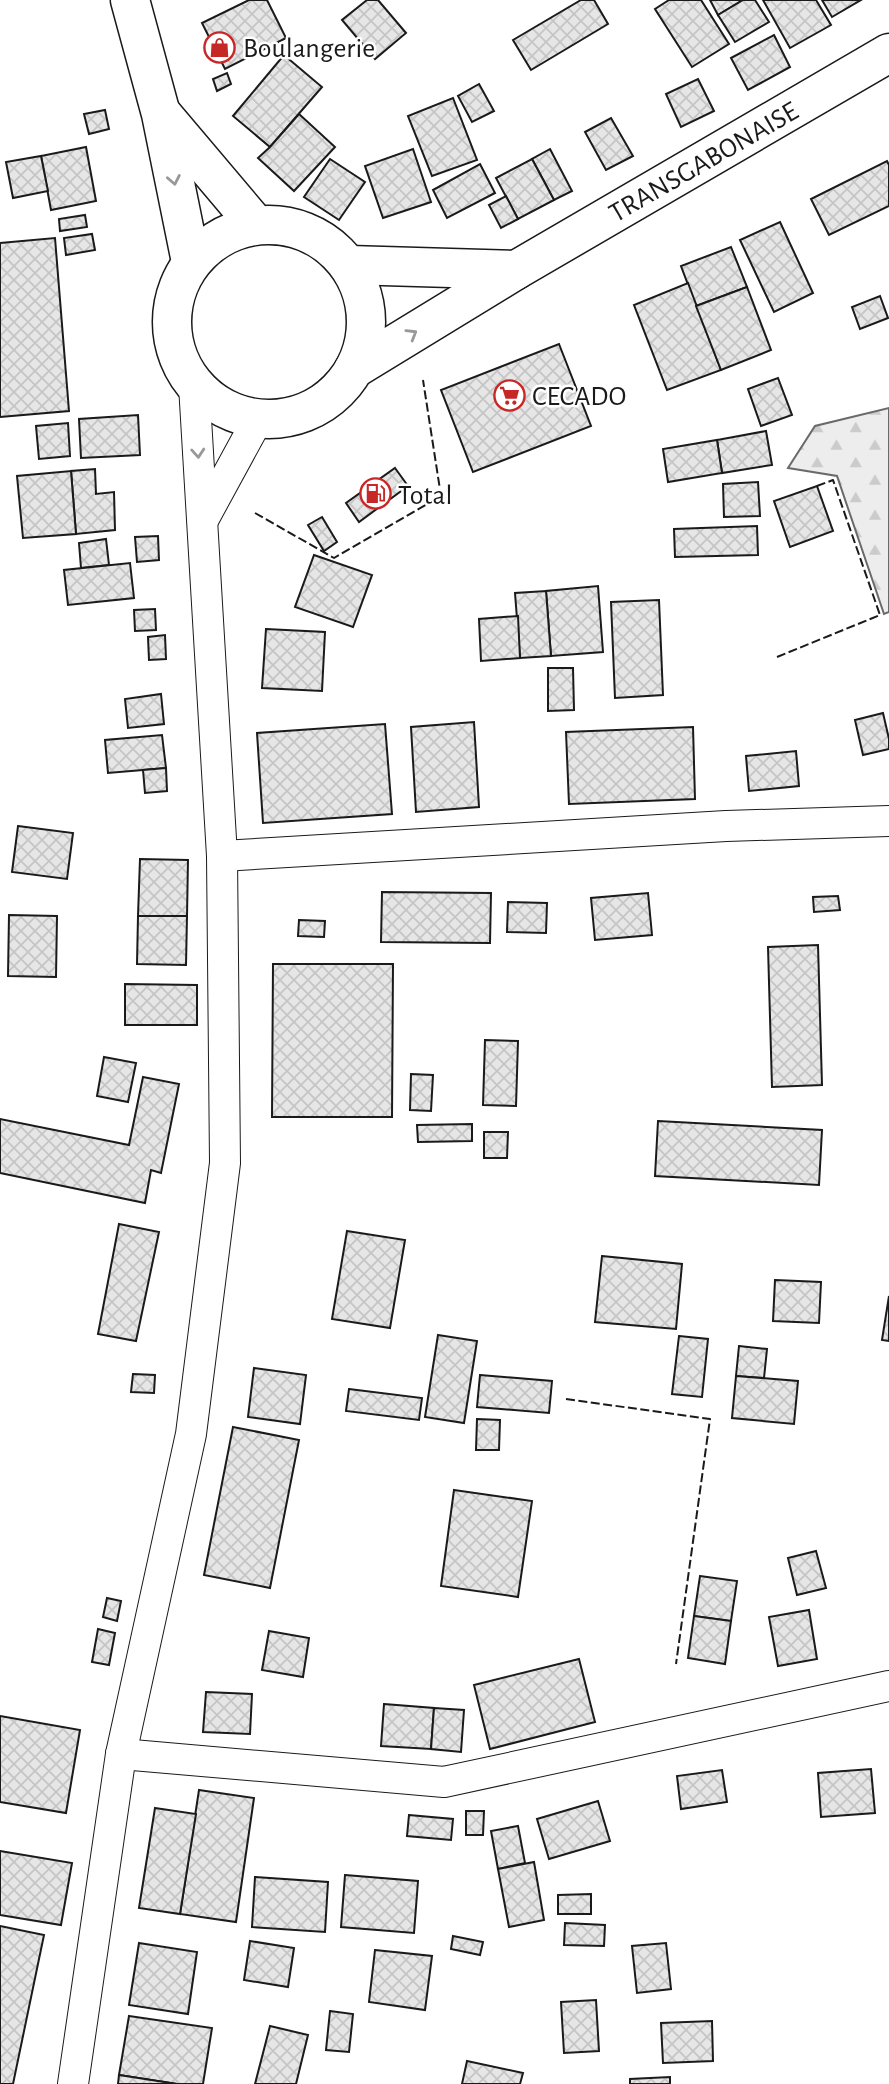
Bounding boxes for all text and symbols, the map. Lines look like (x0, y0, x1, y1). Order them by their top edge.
shop icon: Boulangerie (203, 30, 237, 64)
place label: Boulangerie (243, 35, 375, 63)
street label: TRANSGABONAISE (605, 97, 803, 228)
one-way arrow (166, 174, 181, 186)
one-way arrow (405, 329, 418, 342)
supermarket icon: CECADO (492, 378, 526, 412)
place label: CECADO (532, 383, 626, 411)
one-way arrow (190, 447, 205, 458)
fuel station icon: Total (358, 477, 392, 511)
place label: Total (398, 482, 452, 510)

